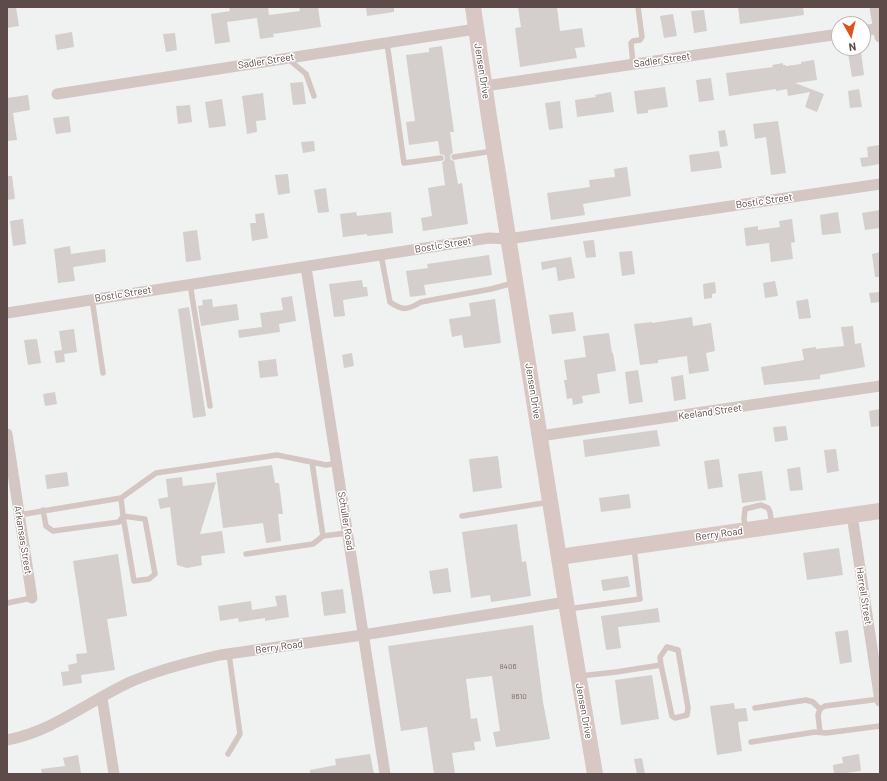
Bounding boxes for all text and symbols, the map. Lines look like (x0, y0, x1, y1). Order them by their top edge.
north arrow (831, 16, 871, 56)
text: N (848, 40, 857, 54)
street label: Jensen Drive (472, 42, 492, 100)
street label: Sadler Street (633, 50, 691, 70)
street label: Sadler Street (237, 51, 295, 71)
street label: Bostic Street (735, 191, 793, 211)
street label: Bostic Street (414, 235, 472, 255)
street label: Bostic Street (94, 284, 152, 304)
street label: Jensen Drive (523, 362, 543, 420)
street label: Keeland Street (677, 402, 743, 422)
street label: Schuller Road (335, 491, 357, 551)
street label: Arkansas Street (12, 505, 34, 575)
street label: Berry Road (694, 525, 744, 543)
street label: Harrell Street (854, 566, 874, 626)
street label: Berry Road (254, 638, 304, 656)
house number: 8406 (499, 661, 517, 671)
street label: Jensen Drive (573, 682, 595, 740)
house number: 8610 (511, 691, 527, 701)

